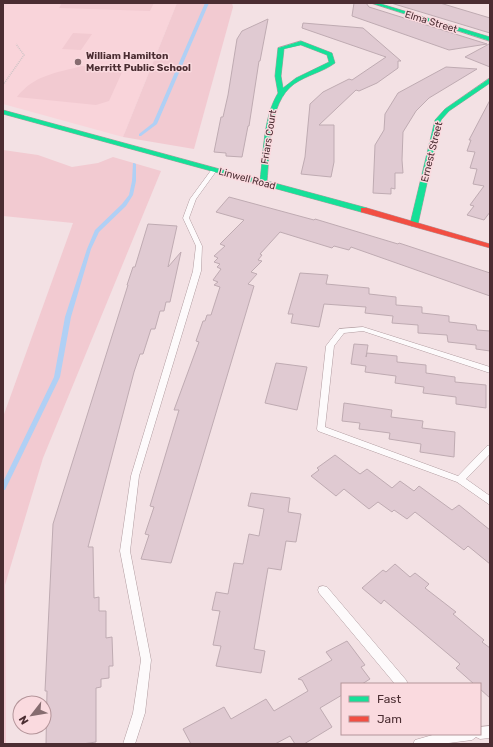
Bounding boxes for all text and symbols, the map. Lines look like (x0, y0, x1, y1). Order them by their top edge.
street label: Elma Street (403, 8, 459, 36)
place label: William Hamilton Merritt Public School (86, 50, 191, 74)
marker: William Hamilton Merritt Public School (73, 57, 83, 67)
street label: Friars Court (259, 109, 279, 165)
street label: Ernest Street (419, 120, 445, 183)
street label: Linwell Road (217, 166, 277, 192)
legend (341, 683, 481, 735)
text: Fast (377, 692, 401, 706)
north arrow (12, 695, 52, 735)
text: Jam (377, 712, 402, 726)
text: N (16, 713, 31, 727)

